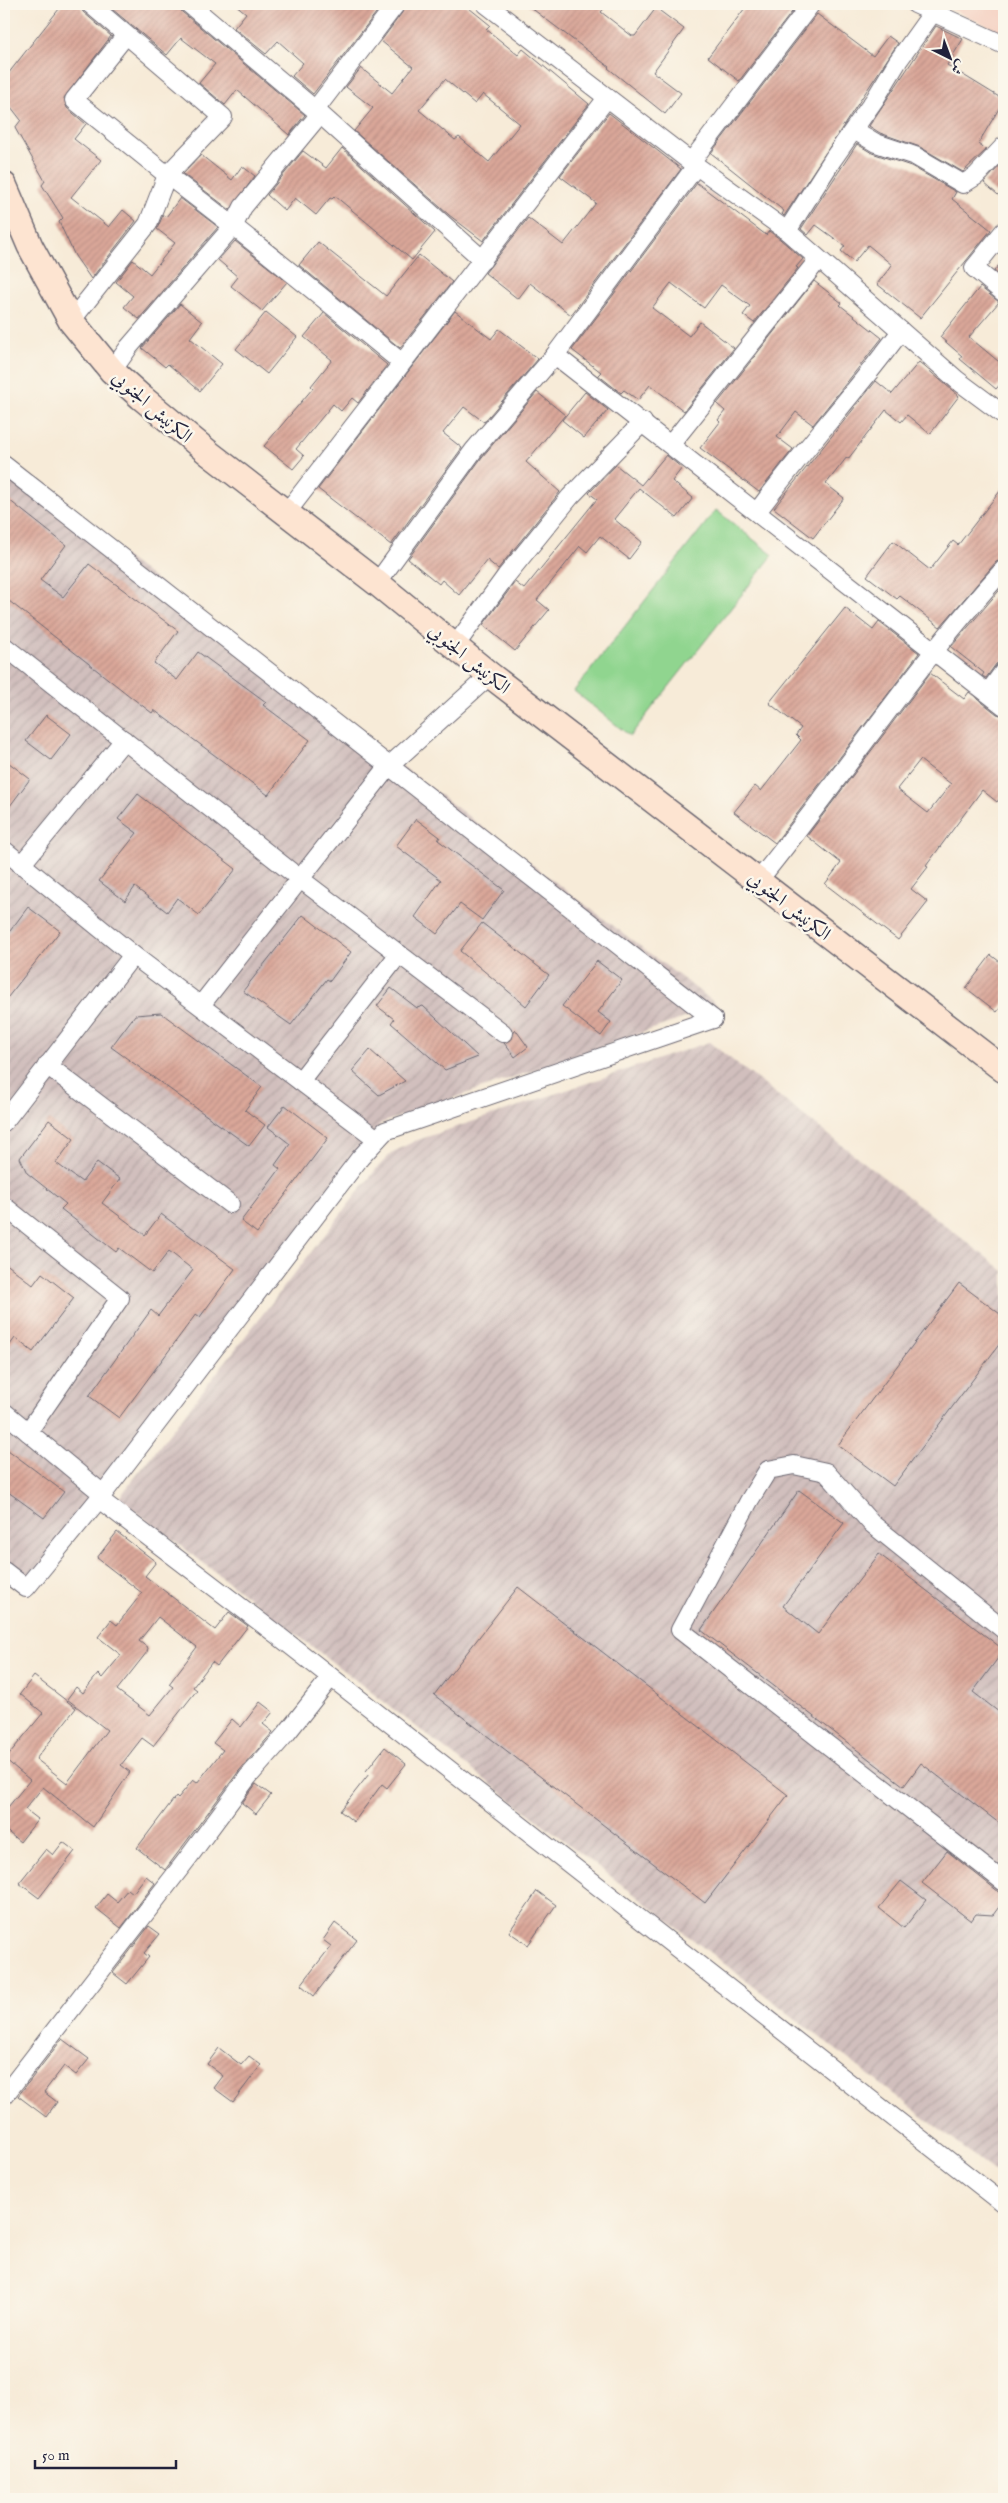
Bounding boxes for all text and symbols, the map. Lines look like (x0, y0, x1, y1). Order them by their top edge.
north arrow (926, 32, 976, 82)
text: ش (947, 56, 969, 78)
street label: الكرنيش الجنوبي (105, 366, 197, 451)
street label: الكرنيش الجنوبي (421, 619, 515, 702)
street label: الكرنيش الجنوبي (741, 867, 835, 948)
scale bar (35, 2438, 176, 2470)
text: 50 m (42, 2446, 70, 2465)

